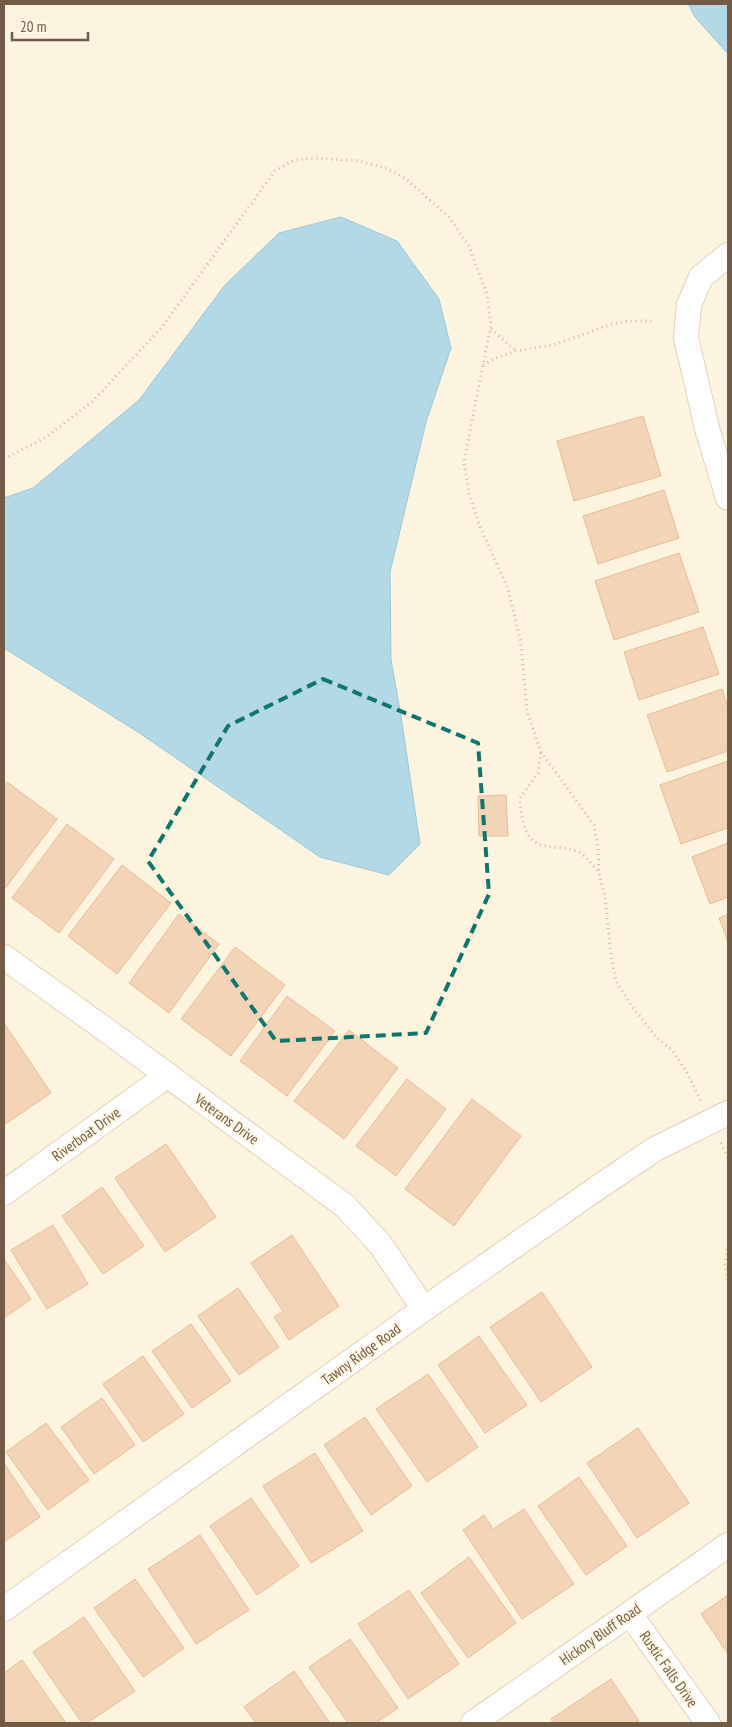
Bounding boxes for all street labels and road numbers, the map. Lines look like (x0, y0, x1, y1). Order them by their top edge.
street label: Veterans Drive (190, 1089, 263, 1149)
street label: Riverboat Drive (48, 1103, 124, 1165)
street label: Tawny Ridge Road (318, 1319, 404, 1389)
street label: Hickory Bluff Road (556, 1599, 644, 1669)
street label: Rustic Falls Drive (636, 1627, 702, 1711)

